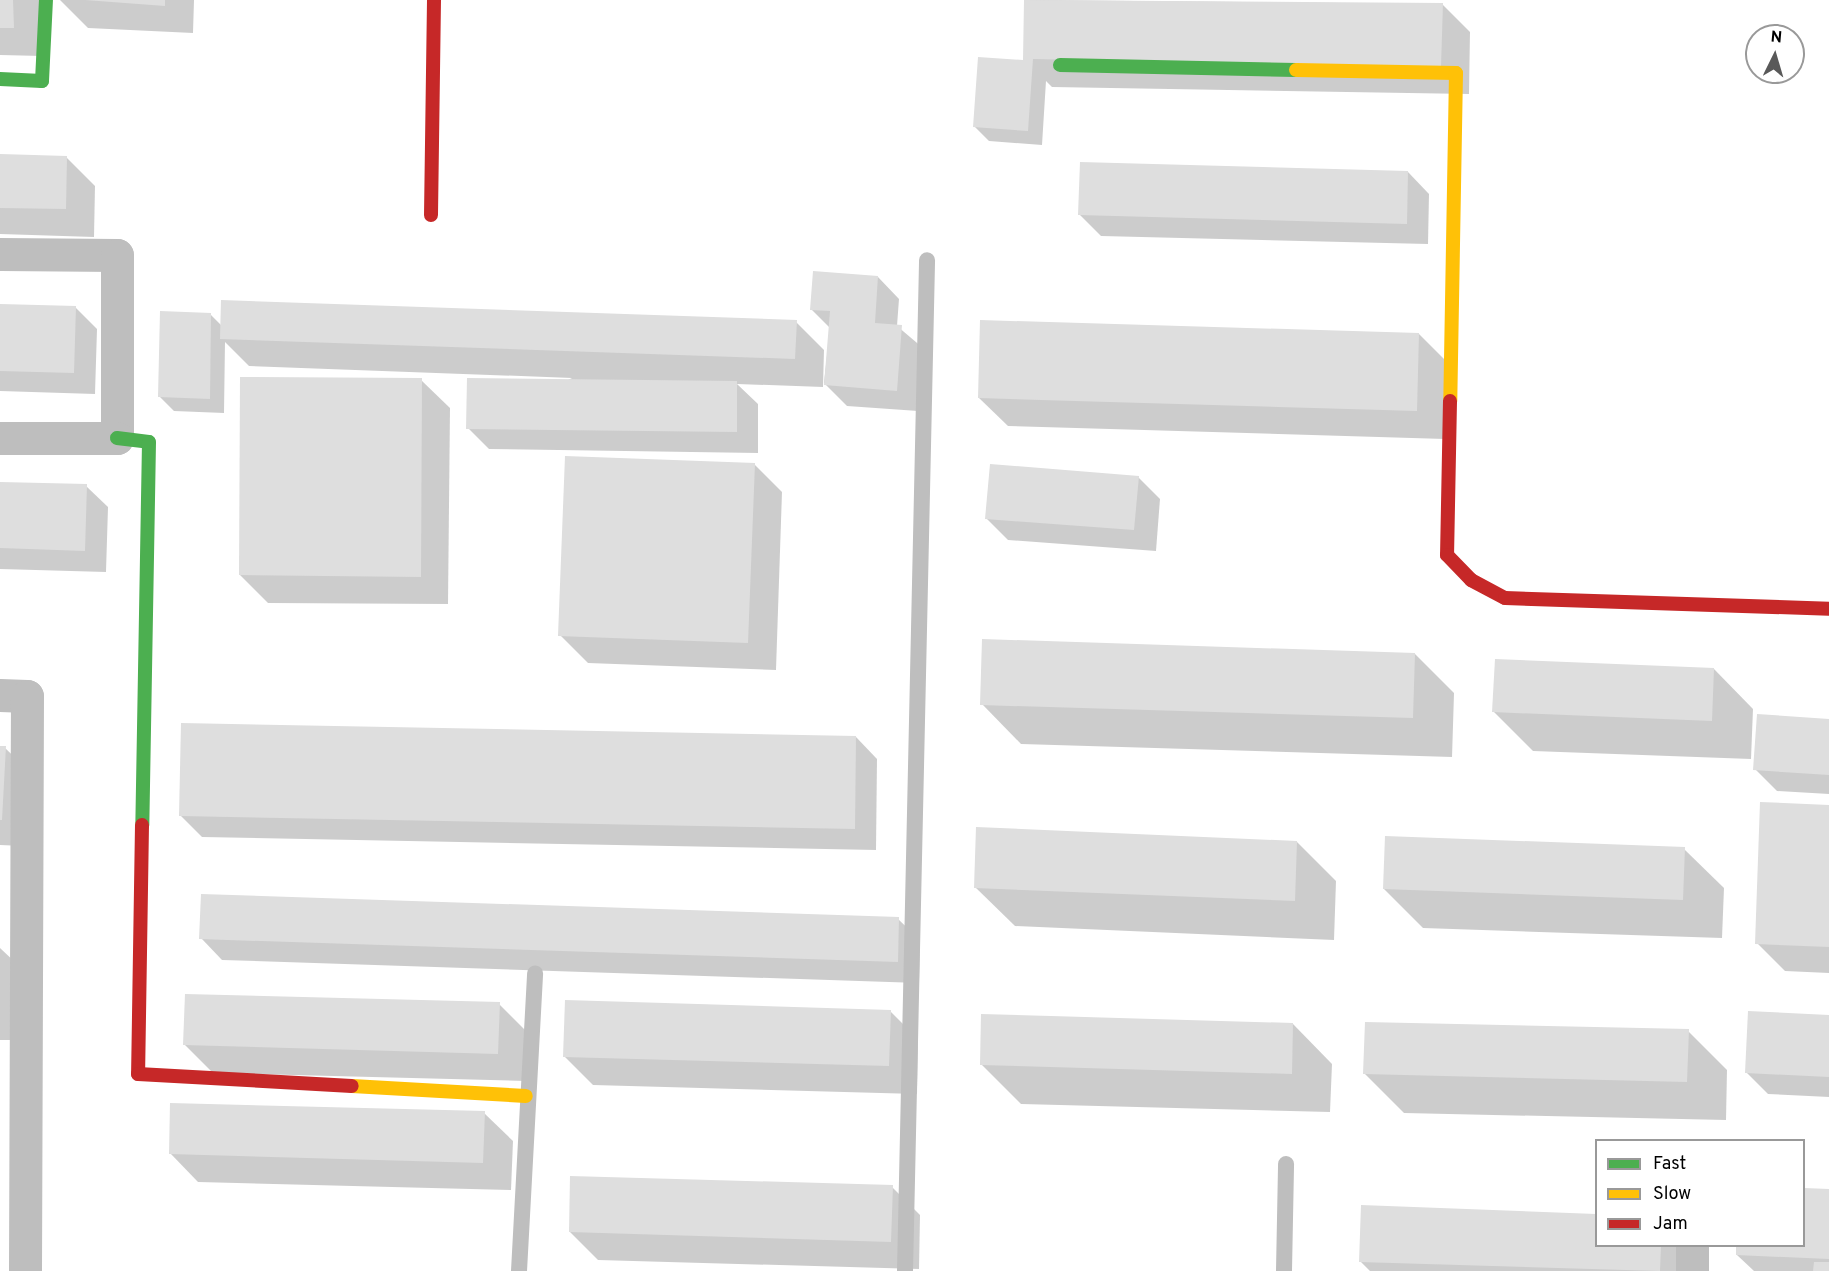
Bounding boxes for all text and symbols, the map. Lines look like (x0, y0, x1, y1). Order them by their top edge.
north arrow (1745, 24, 1805, 84)
text: N (1770, 28, 1783, 49)
legend (1595, 1139, 1805, 1247)
text: Fast (1653, 1153, 1686, 1176)
text: Slow (1653, 1183, 1691, 1206)
text: Jam (1653, 1213, 1688, 1236)

